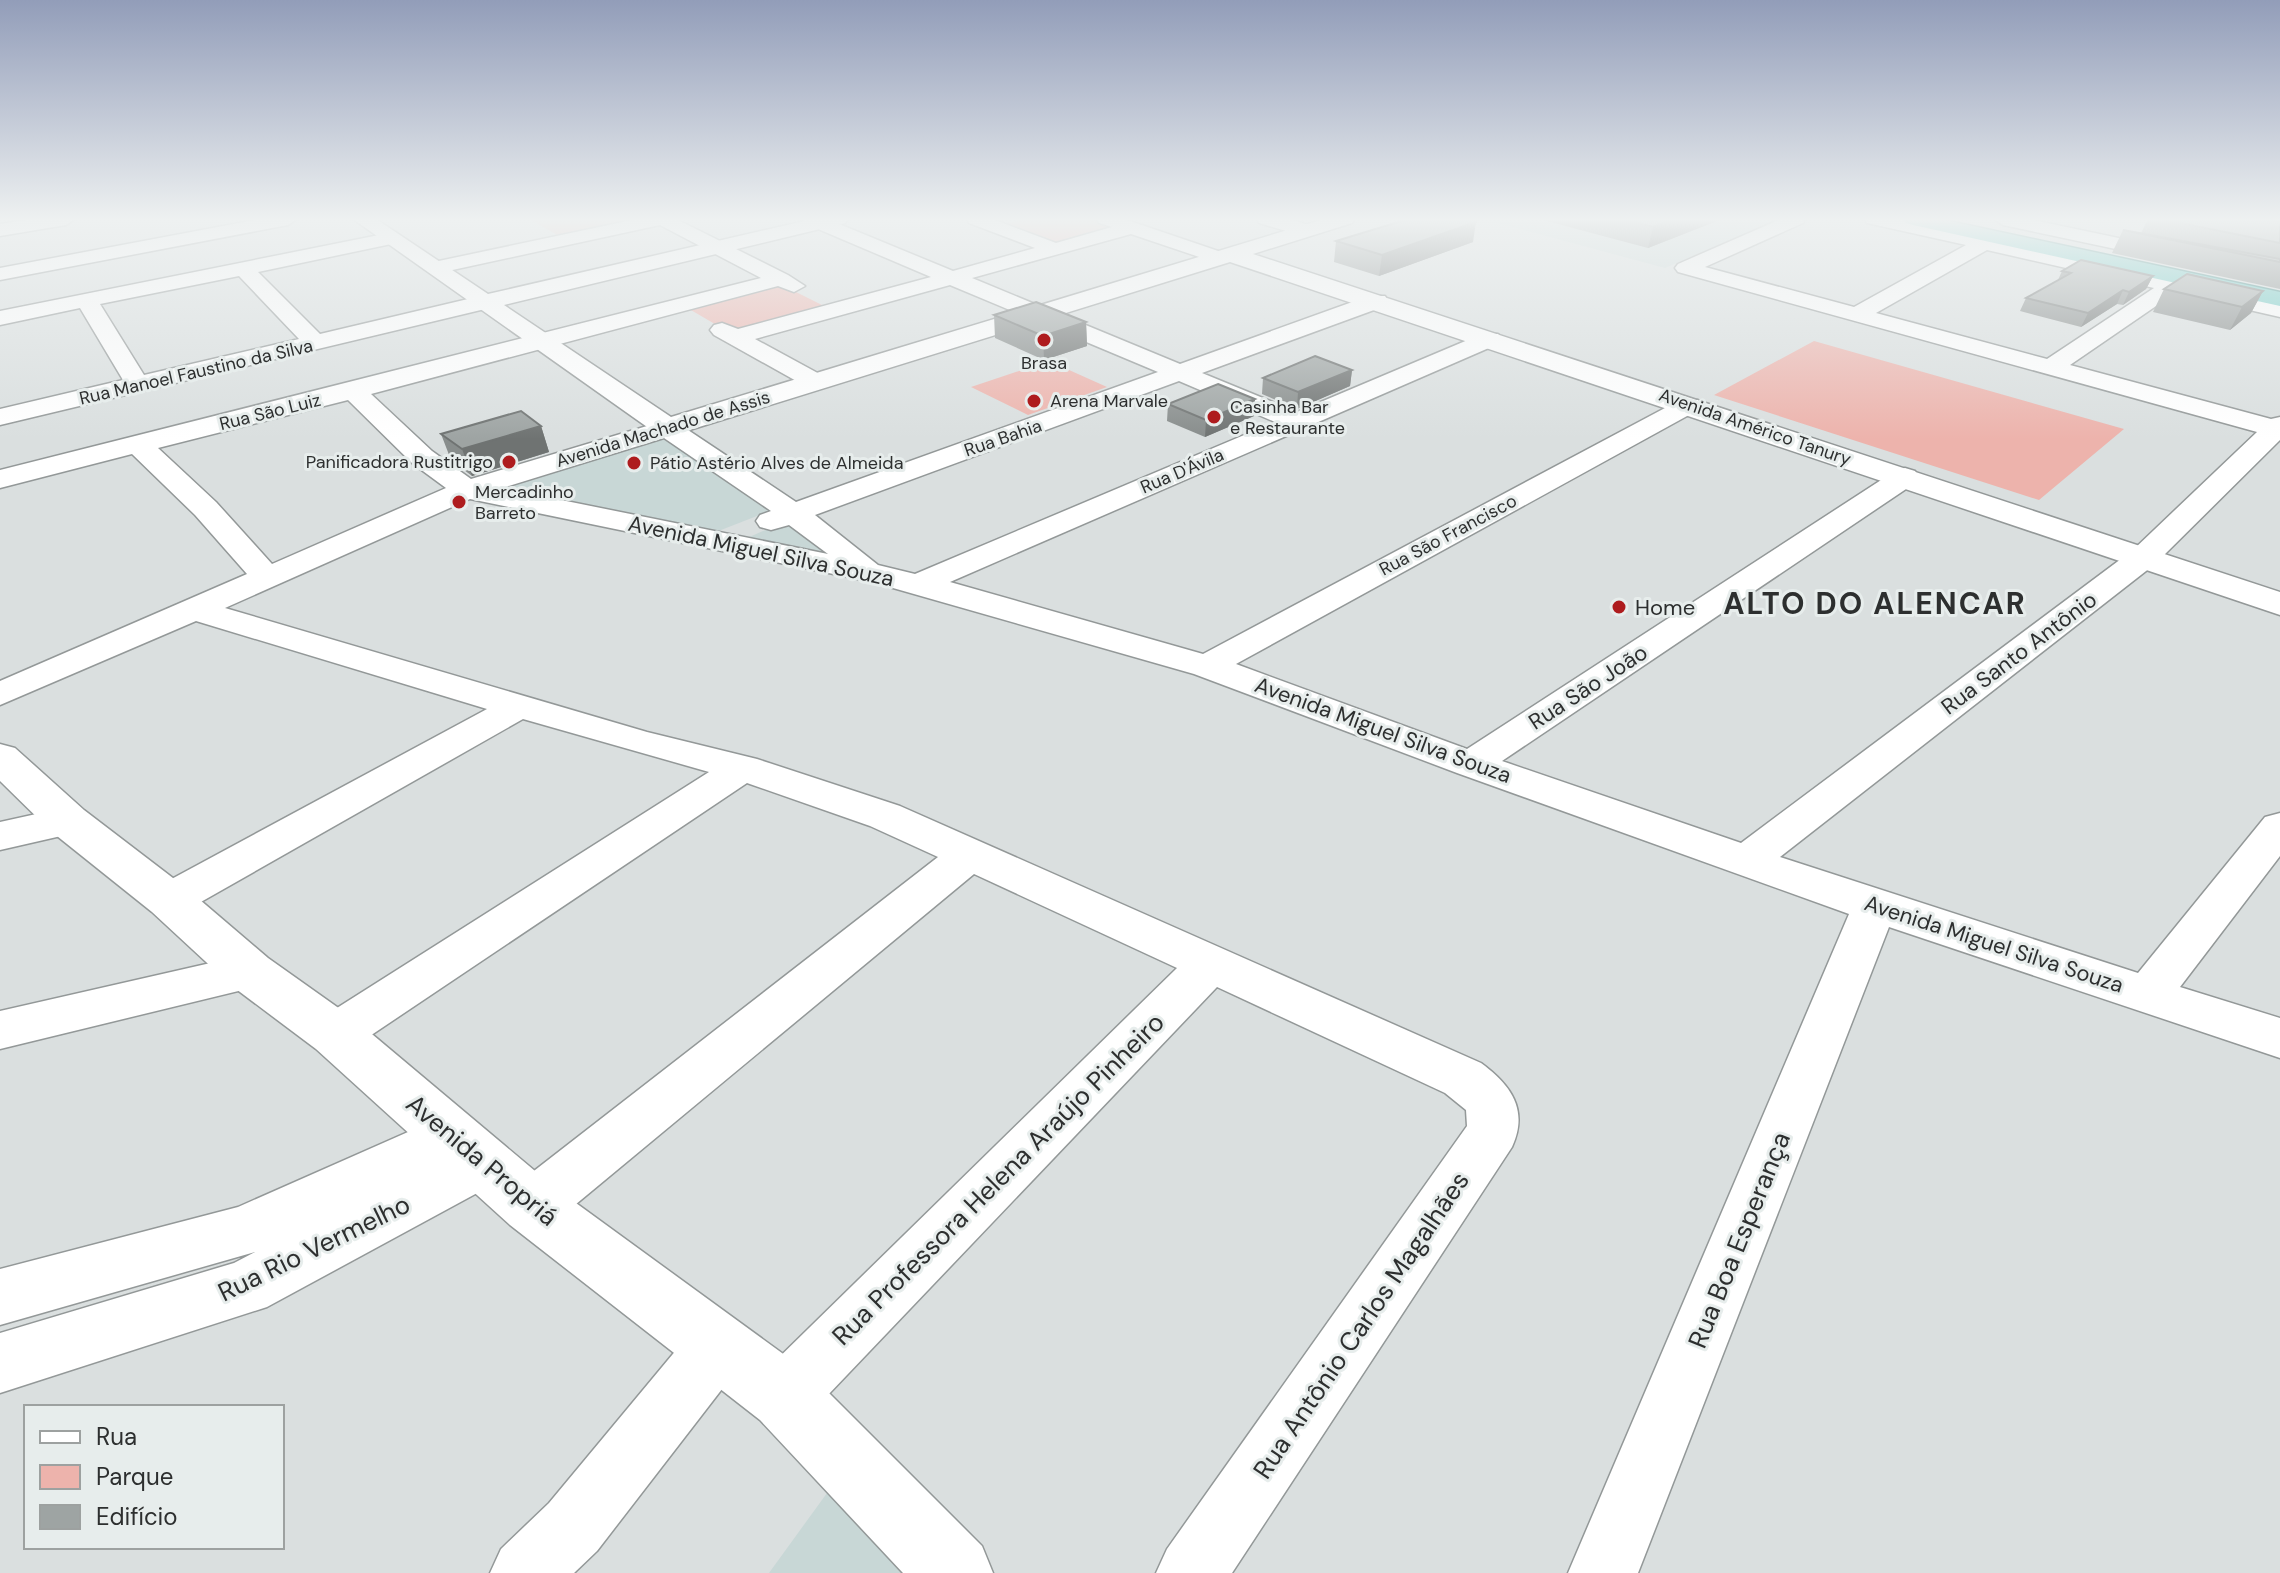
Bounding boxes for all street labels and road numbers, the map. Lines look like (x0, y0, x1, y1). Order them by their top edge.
street label: Rua Manoel Faustino da Silva (77, 333, 315, 411)
street label: Avenida Américo Tanury (1656, 383, 1854, 471)
street label: Avenida Machado de Assis (553, 385, 773, 473)
street label: Rua São Luiz (217, 388, 323, 436)
street label: Rua Bahia (961, 414, 1045, 462)
street label: Rua D'Ávila (1137, 443, 1227, 499)
street label: Rua São Francisco (1375, 489, 1521, 581)
street label: Avenida Miguel Silva Souza (626, 509, 896, 593)
street label: Rua Santo Antônio (1935, 585, 2103, 721)
street label: Rua São João (1523, 638, 1653, 736)
street label: Avenida Miguel Silva Souza (1251, 670, 1515, 790)
street label: Avenida Miguel Silva Souza (1861, 888, 2127, 1000)
street label: Rua Professora Helena Araújo Pinheiro (825, 1006, 1171, 1352)
street label: Avenida Propriá (399, 1086, 565, 1234)
street label: Rua Boa Esperança (1680, 1127, 1798, 1353)
street label: Rua Antônio Carlos Magalhães (1245, 1165, 1477, 1485)
street label: Rua Rio Vermelho (212, 1187, 416, 1309)

